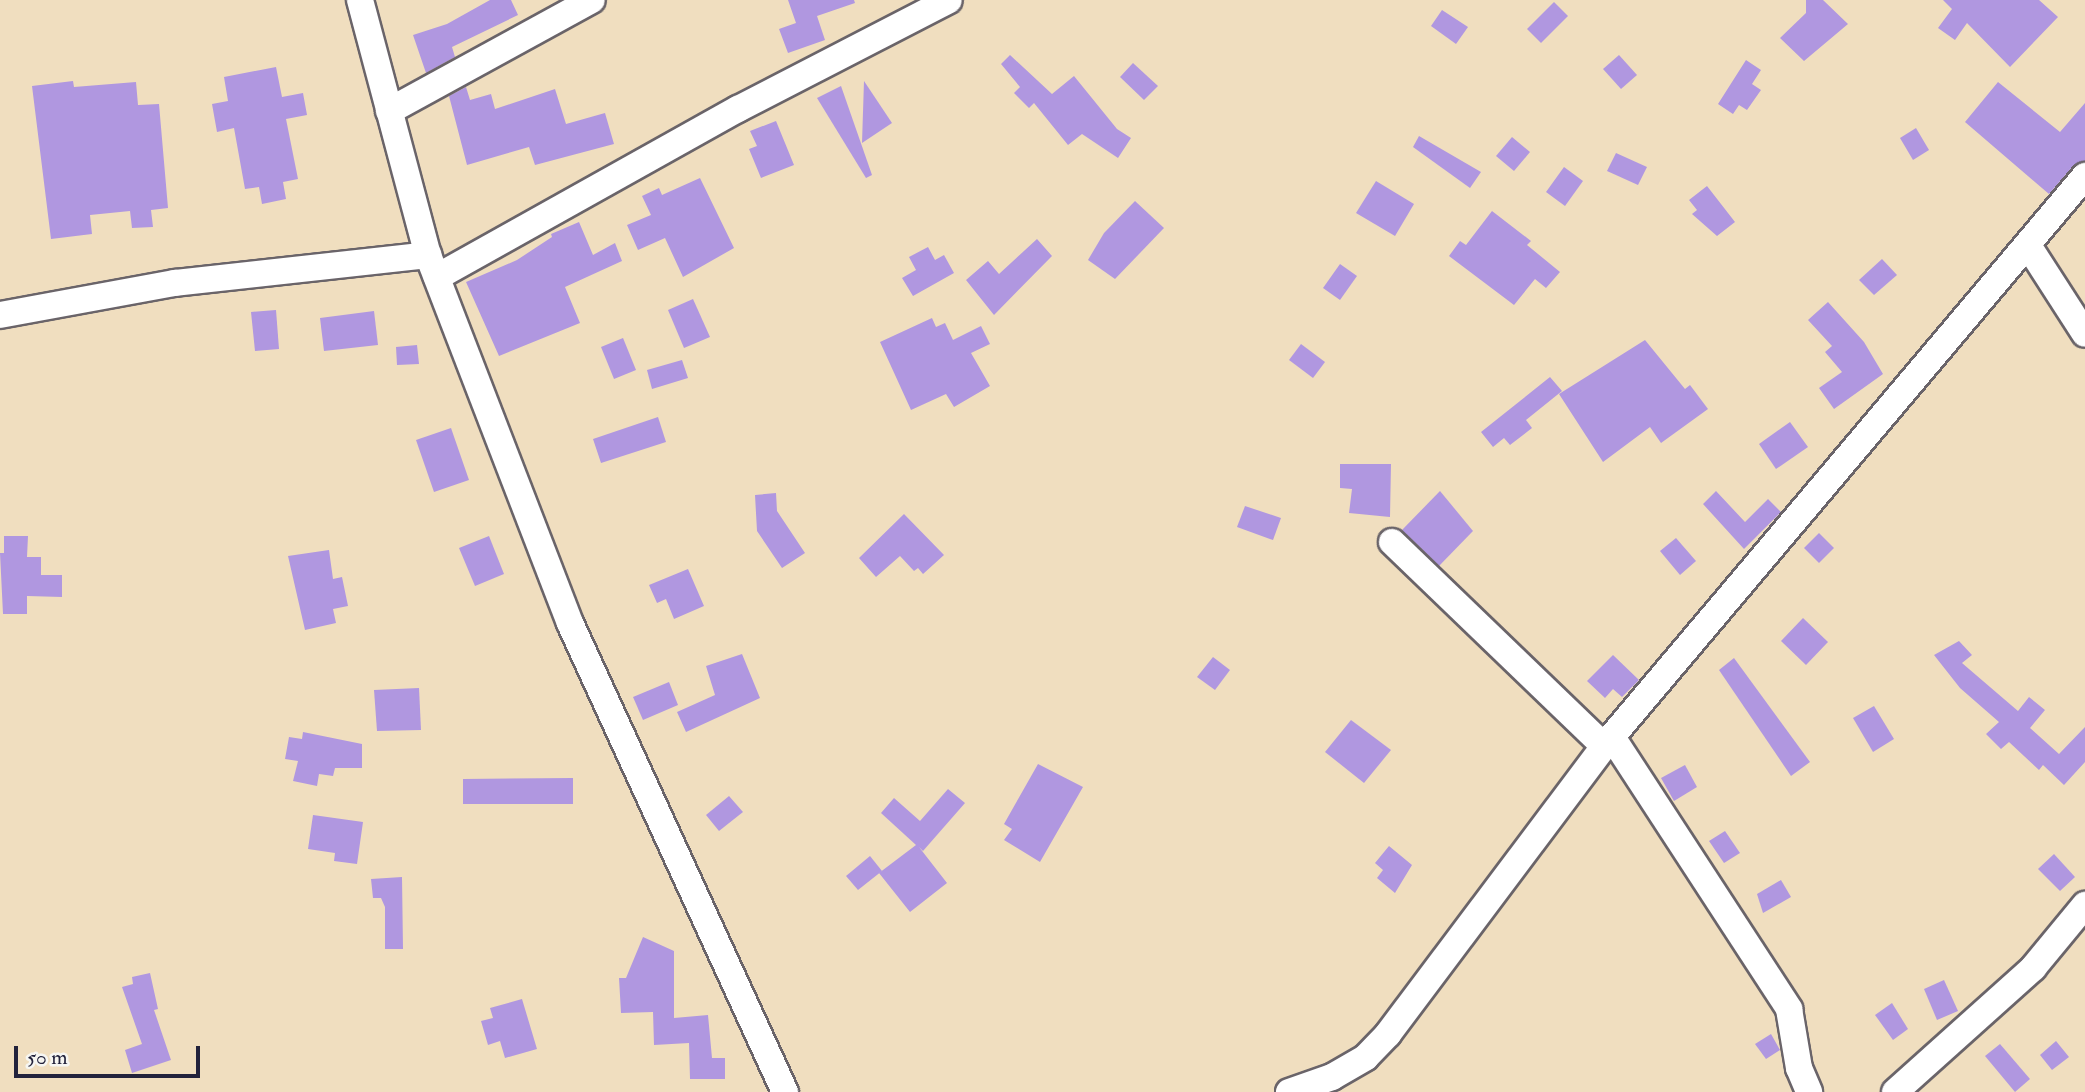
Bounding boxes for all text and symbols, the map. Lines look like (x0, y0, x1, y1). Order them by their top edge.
scale bar (18, 1032, 203, 1076)
text: 50 m (27, 1044, 68, 1071)

